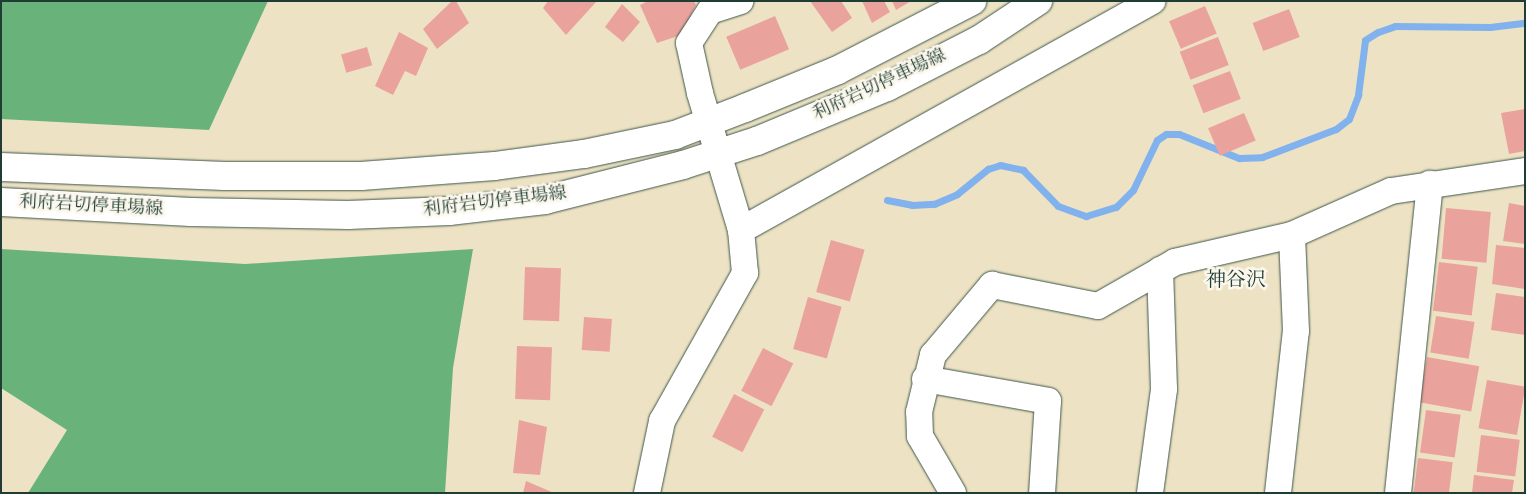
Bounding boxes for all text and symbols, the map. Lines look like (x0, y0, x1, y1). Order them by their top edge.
street label: 利府岩切停車場線 (810, 46, 950, 126)
street label: 利府岩切停車場線 (422, 184, 568, 222)
street label: 利府岩切停車場線 (19, 192, 163, 222)
district label: 神谷沢 (1206, 269, 1266, 293)

